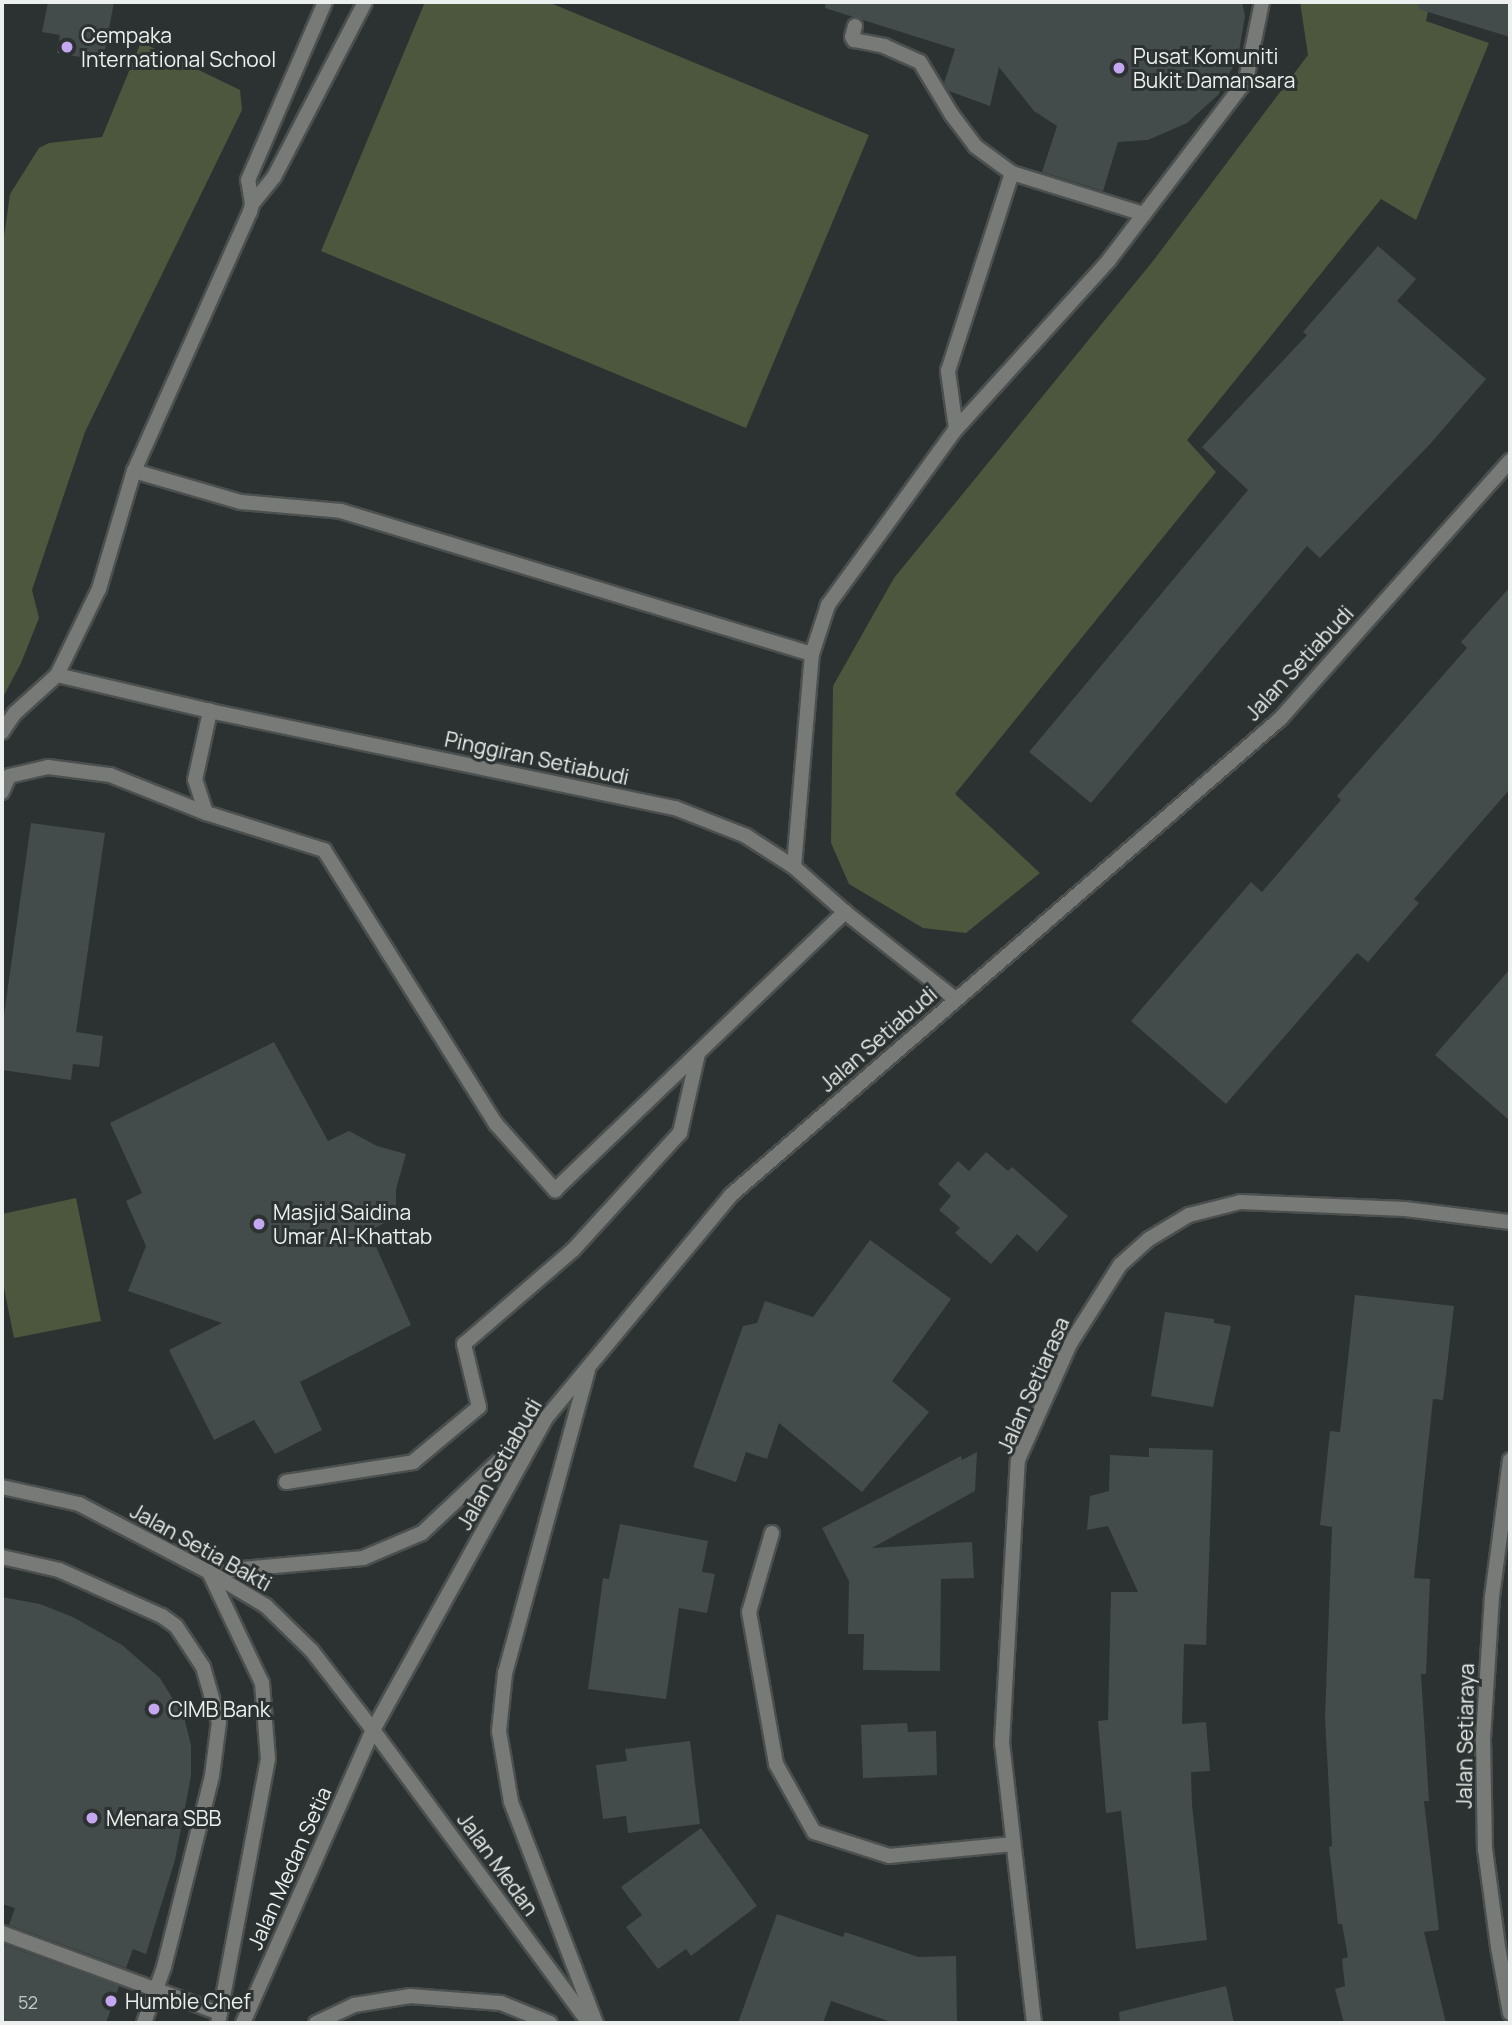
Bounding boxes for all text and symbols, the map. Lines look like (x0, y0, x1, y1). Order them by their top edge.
place label: Cempaka International School (81, 22, 276, 72)
marker: Cempaka International School (59, 39, 75, 55)
place label: Pusat Komuniti Bukit Damansara (1133, 43, 1295, 93)
marker: Pusat Komuniti Bukit Damansara (1111, 60, 1127, 76)
street label: Jalan Setiabudi (1240, 601, 1358, 725)
street label: Pinggiran Setiabudi (443, 726, 631, 790)
street label: Jalan Setiabudi (814, 981, 942, 1097)
place label: Masjid Saidina Umar Al-Khattab (273, 1199, 432, 1249)
marker: Masjid Saidina Umar Al-Khattab (251, 1216, 267, 1232)
street label: Jalan Setiarasa (992, 1313, 1074, 1457)
street label: Jalan Setiabudi (451, 1394, 547, 1534)
street label: Jalan Setia Bakti (126, 1498, 276, 1596)
street label: Jalan Setiaraya (1451, 1663, 1479, 1809)
place label: CIMB Bank (168, 1696, 270, 1722)
marker: CIMB Bank (146, 1701, 162, 1717)
street label: Jalan Medan Setia (242, 1783, 336, 1953)
place label: Menara SBB (106, 1805, 221, 1831)
street label: Jalan Medan (452, 1808, 544, 1920)
marker: Menara SBB (84, 1810, 100, 1826)
place label: Humble Chef (125, 1988, 251, 2014)
house number: 52 (18, 1991, 38, 2013)
marker: Humble Chef (103, 1993, 119, 2009)

